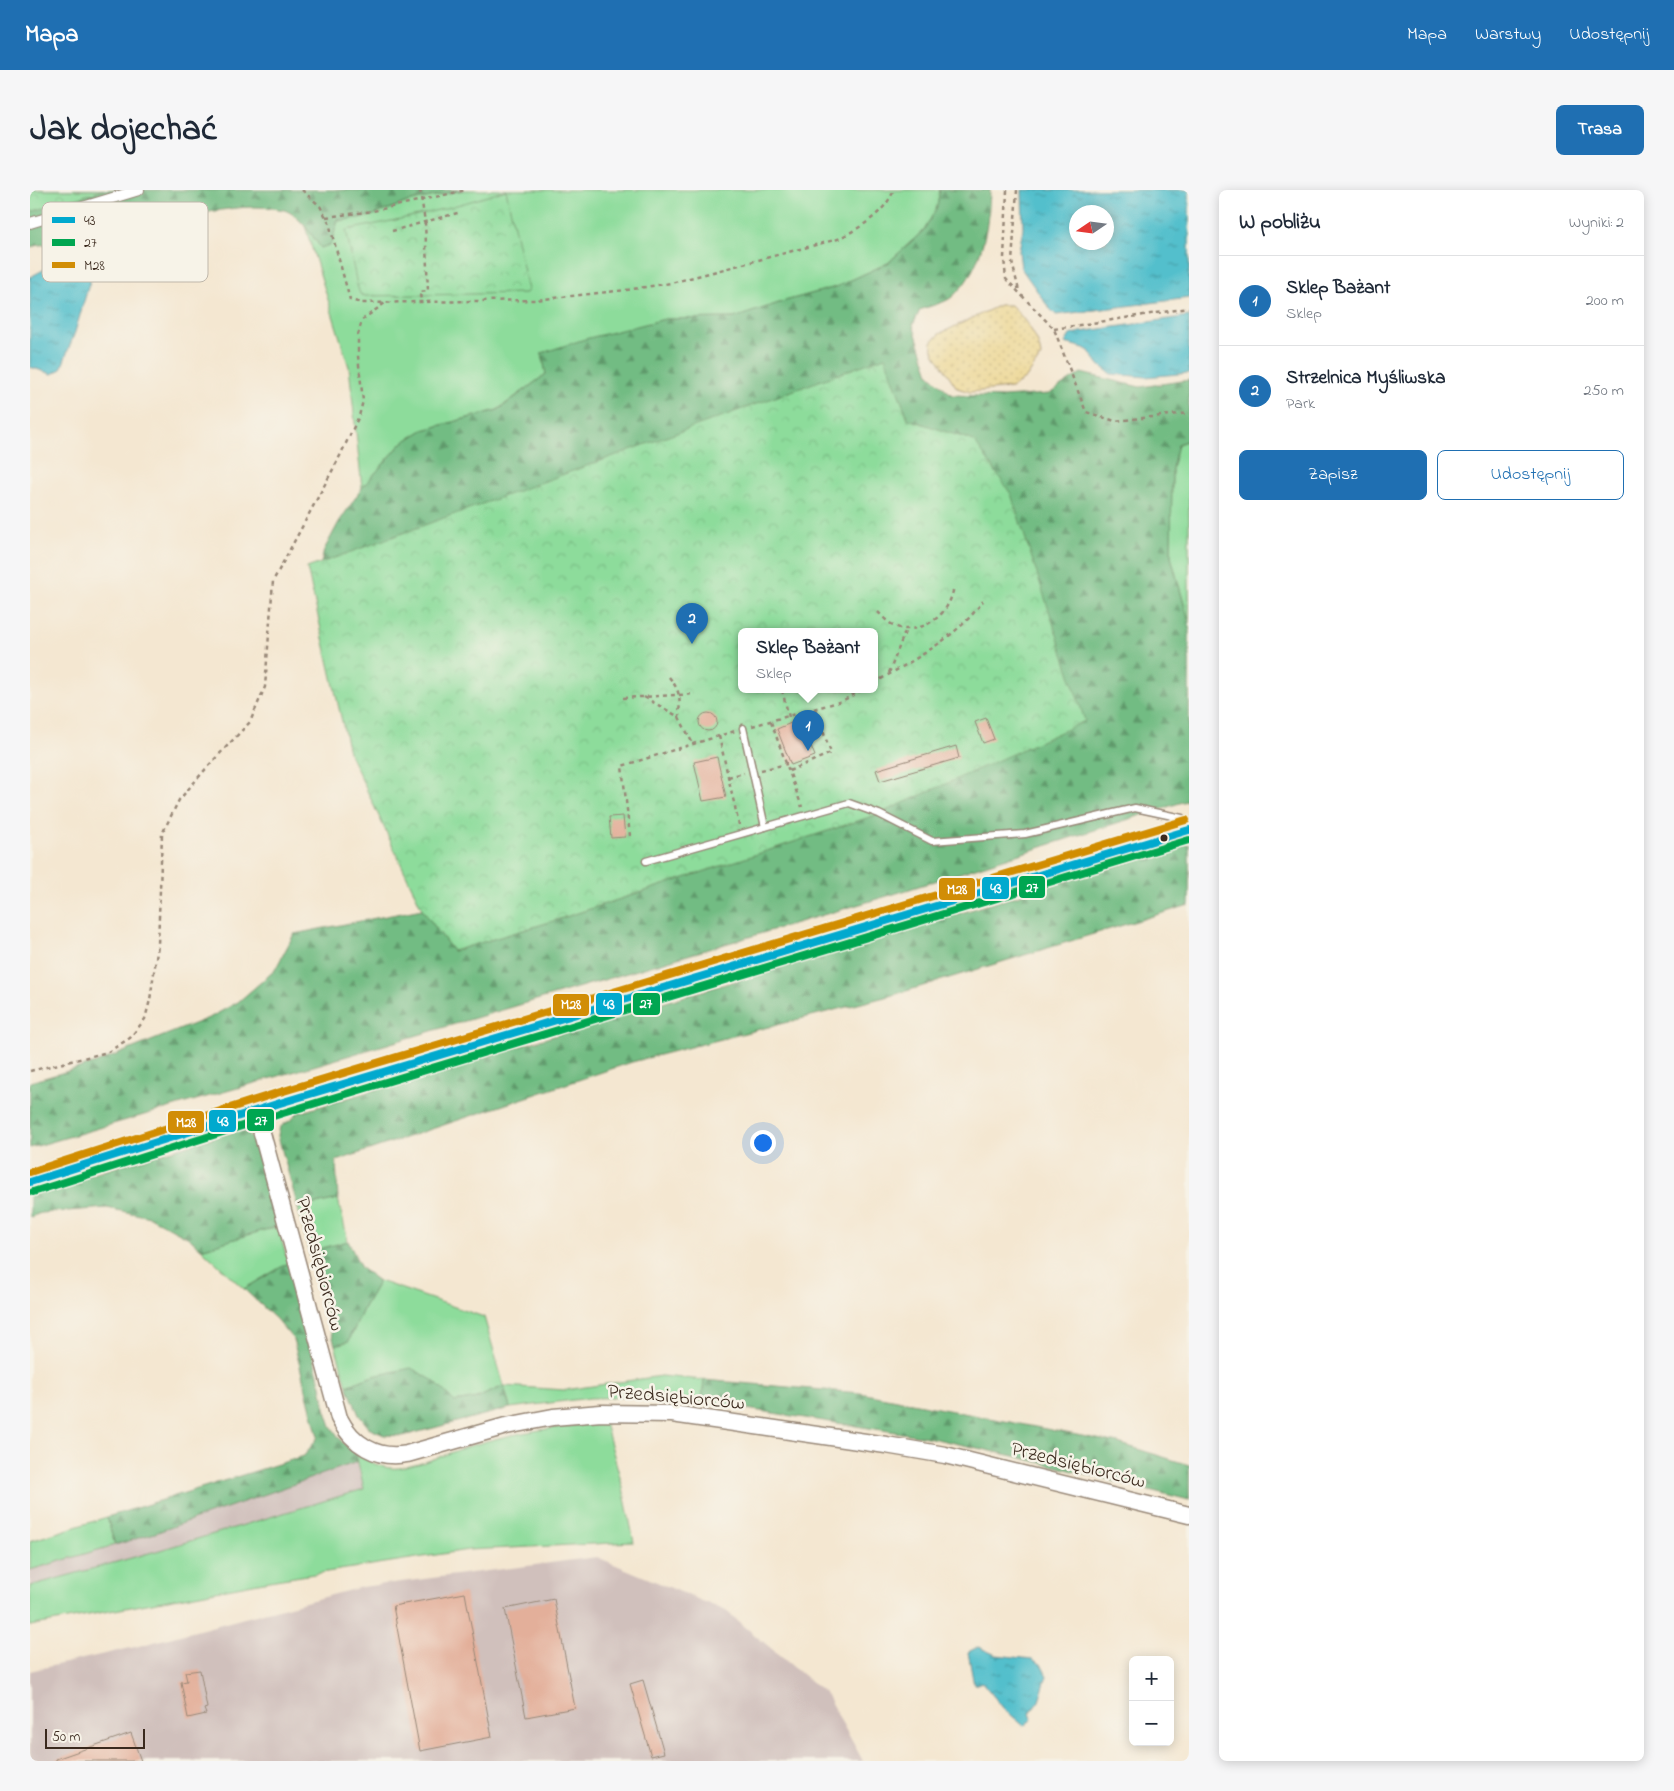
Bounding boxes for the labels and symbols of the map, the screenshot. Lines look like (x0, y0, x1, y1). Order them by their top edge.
legend (42, 202, 208, 282)
north arrow (1069, 205, 1114, 250)
text: 43 (84, 211, 96, 232)
text: 27 (84, 233, 97, 254)
text: M28 (84, 256, 105, 277)
pin: 2 (676, 603, 708, 644)
pin: 1 (792, 710, 824, 751)
unlabelled marker (1159, 833, 1169, 843)
line badge: 27 (1018, 875, 1046, 899)
line badge: 43 (981, 876, 1010, 900)
line badge: M28 (938, 877, 976, 901)
text: 27 (1025, 878, 1039, 899)
text: 43 (989, 879, 1002, 900)
text: M28 (947, 880, 968, 901)
line badge: 43 (595, 992, 623, 1016)
line badge: 27 (632, 992, 661, 1016)
line badge: M28 (552, 993, 590, 1017)
text: 27 (639, 994, 653, 1015)
text: M28 (561, 995, 582, 1016)
text: 43 (602, 995, 615, 1016)
line badge: 27 (246, 1108, 275, 1132)
line badge: 43 (208, 1109, 237, 1133)
line badge: M28 (167, 1110, 205, 1134)
text: 27 (254, 1111, 268, 1132)
text: 43 (216, 1112, 229, 1133)
text: M28 (176, 1113, 197, 1134)
your location (750, 1130, 776, 1156)
street label: Przedsiębiorców (287, 1194, 351, 1334)
street label: Przedsiębiorców (606, 1377, 746, 1419)
street label: Przedsiębiorców (1008, 1435, 1148, 1497)
scale bar (45, 1726, 145, 1749)

